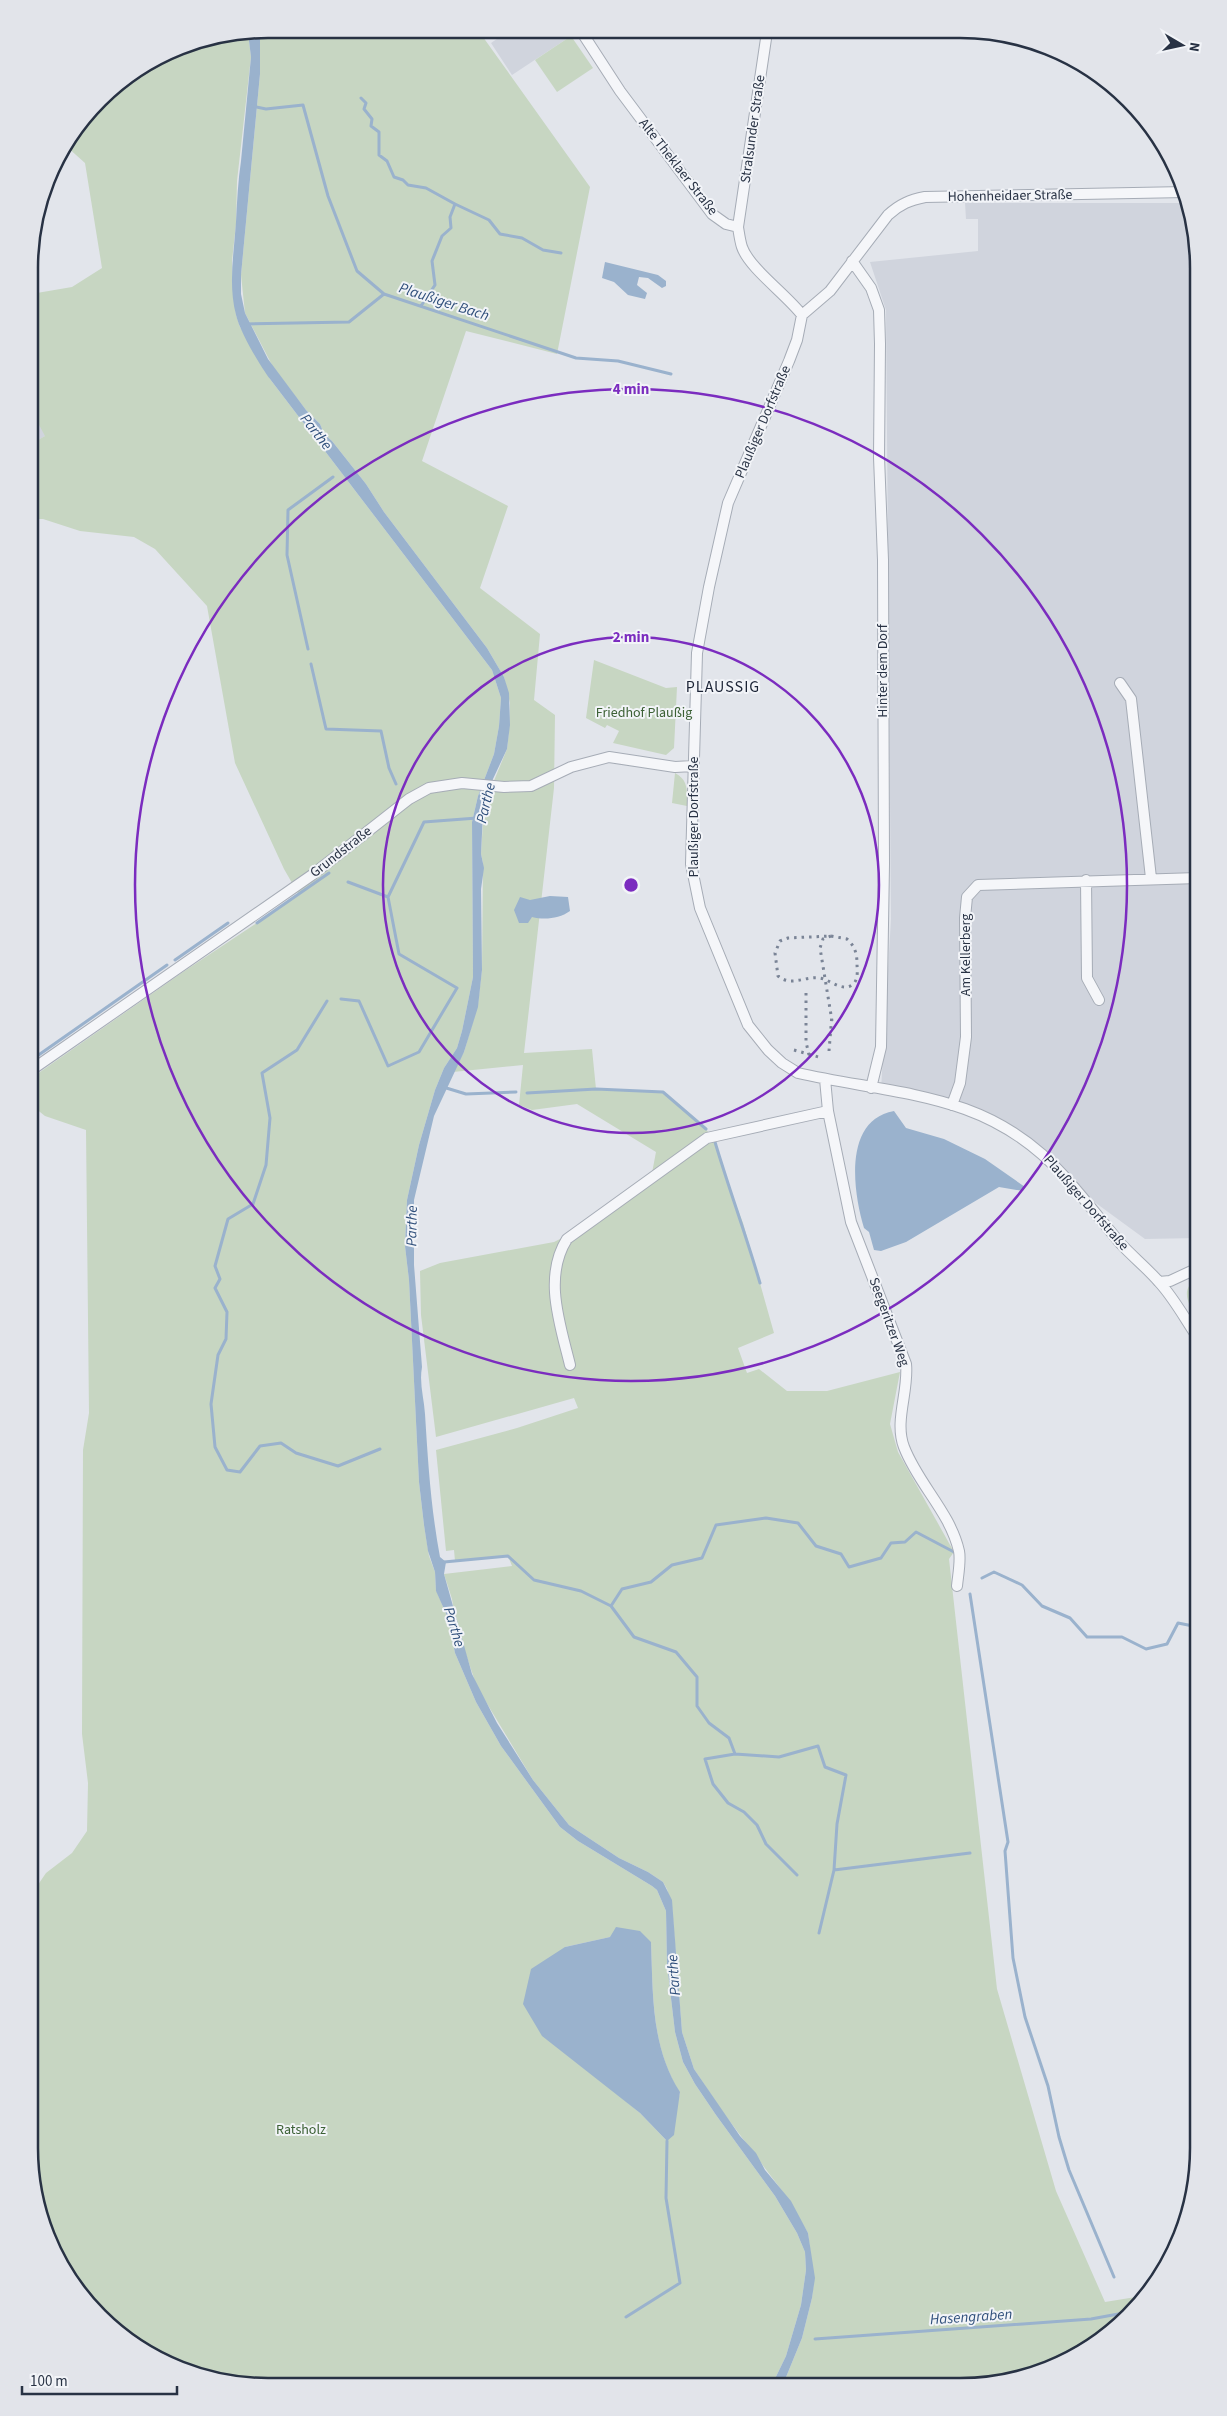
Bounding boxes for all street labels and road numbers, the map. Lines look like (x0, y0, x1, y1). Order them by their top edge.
street label: Stralsunder Straße (736, 74, 770, 184)
street label: Alte Theklaer Straße (634, 114, 722, 220)
street label: Hohenheidaer Straße (947, 185, 1073, 207)
street label: Plaußiger Dorfstraße (730, 362, 796, 482)
street label: Hinter dem Dorf (873, 623, 893, 718)
street label: Plaußiger Dorfstraße (684, 756, 704, 878)
street label: Grundstraße (306, 821, 376, 882)
street label: Am Kellerberg (956, 914, 976, 996)
street label: Plaußiger Dorfstraße (1039, 1151, 1133, 1255)
street label: Seegeritzer Weg (864, 1275, 914, 1369)

